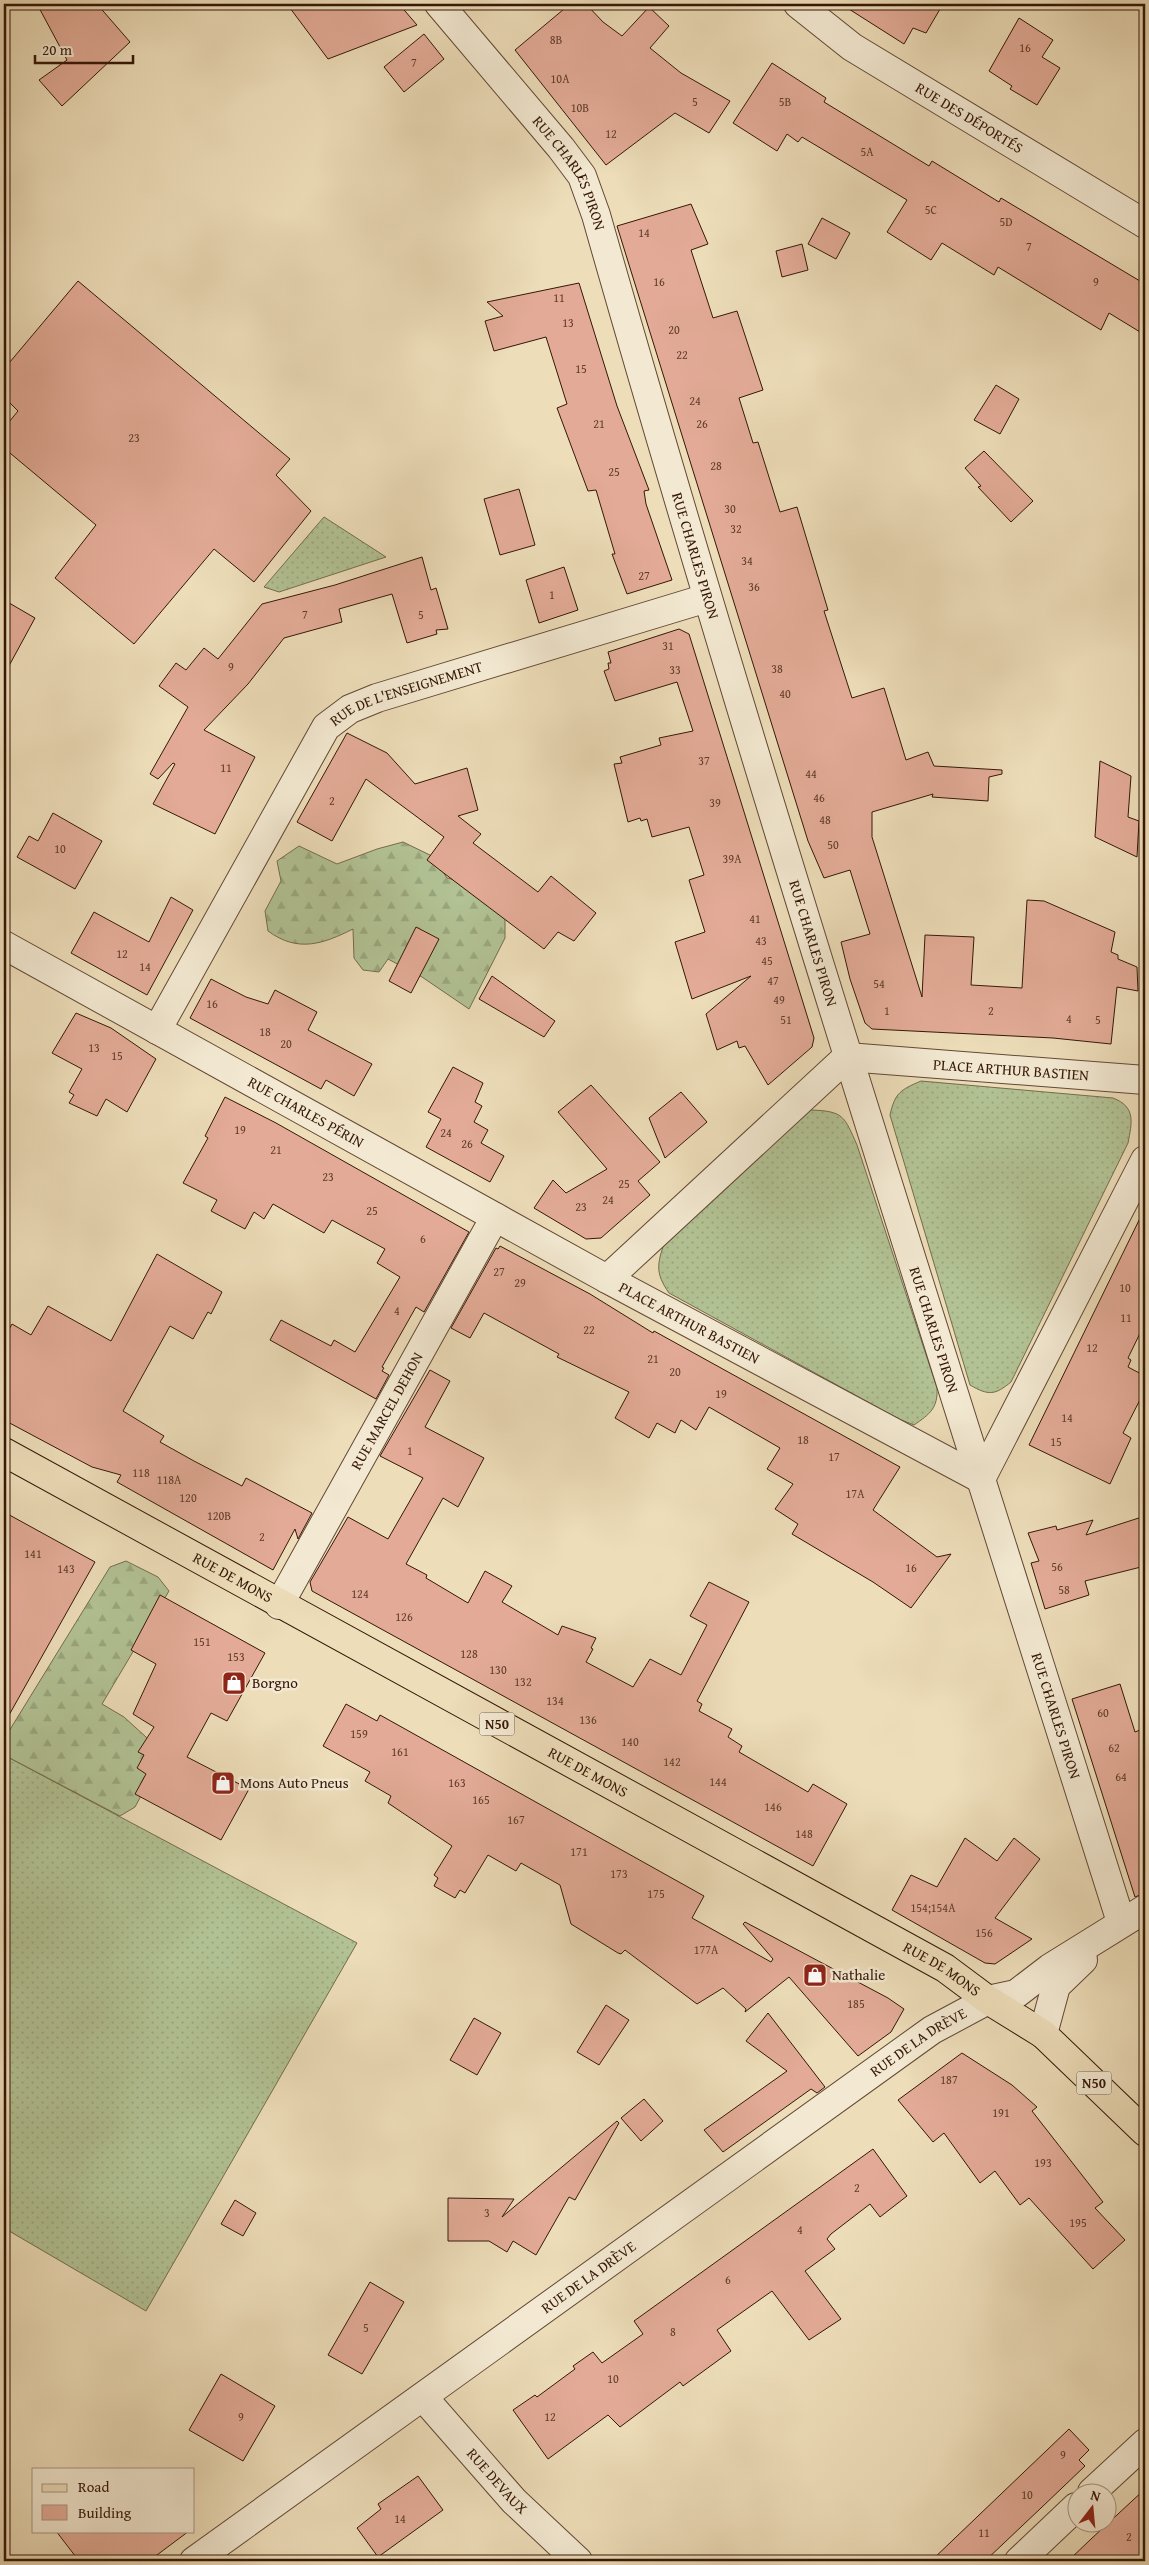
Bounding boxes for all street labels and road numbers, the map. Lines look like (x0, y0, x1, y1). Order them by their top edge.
street label: RUE DES DÉPORTÉS (912, 77, 1027, 158)
street label: RUE CHARLES PIRON (528, 111, 611, 233)
street label: RUE CHARLES PIRON (667, 490, 725, 622)
street label: RUE DE L'ENSEIGNEMENT (325, 655, 486, 731)
street label: RUE CHARLES PIRON (784, 877, 843, 1009)
street label: PLACE ARTHUR BASTIEN (932, 1054, 1090, 1085)
street label: RUE CHARLES PÉRIN (244, 1071, 368, 1152)
street label: RUE CHARLES PIRON (905, 1264, 964, 1395)
street label: PLACE ARTHUR BASTIEN (615, 1276, 763, 1369)
street label: RUE MARCEL DEHON (345, 1348, 428, 1473)
street label: RUE DE MONS (189, 1547, 277, 1607)
street label: RUE CHARLES PIRON (1027, 1650, 1086, 1782)
road number: N50 (480, 1712, 514, 1736)
street label: RUE DE MONS (545, 1741, 632, 1802)
street label: RUE DE MONS (900, 1936, 985, 2001)
street label: RUE DE LA DRÈVE (865, 2002, 970, 2081)
road number: N50 (1076, 2072, 1112, 2094)
street label: RUE DE LA DRÈVE (537, 2235, 640, 2318)
street label: RUE DEVAUX (462, 2443, 533, 2519)

